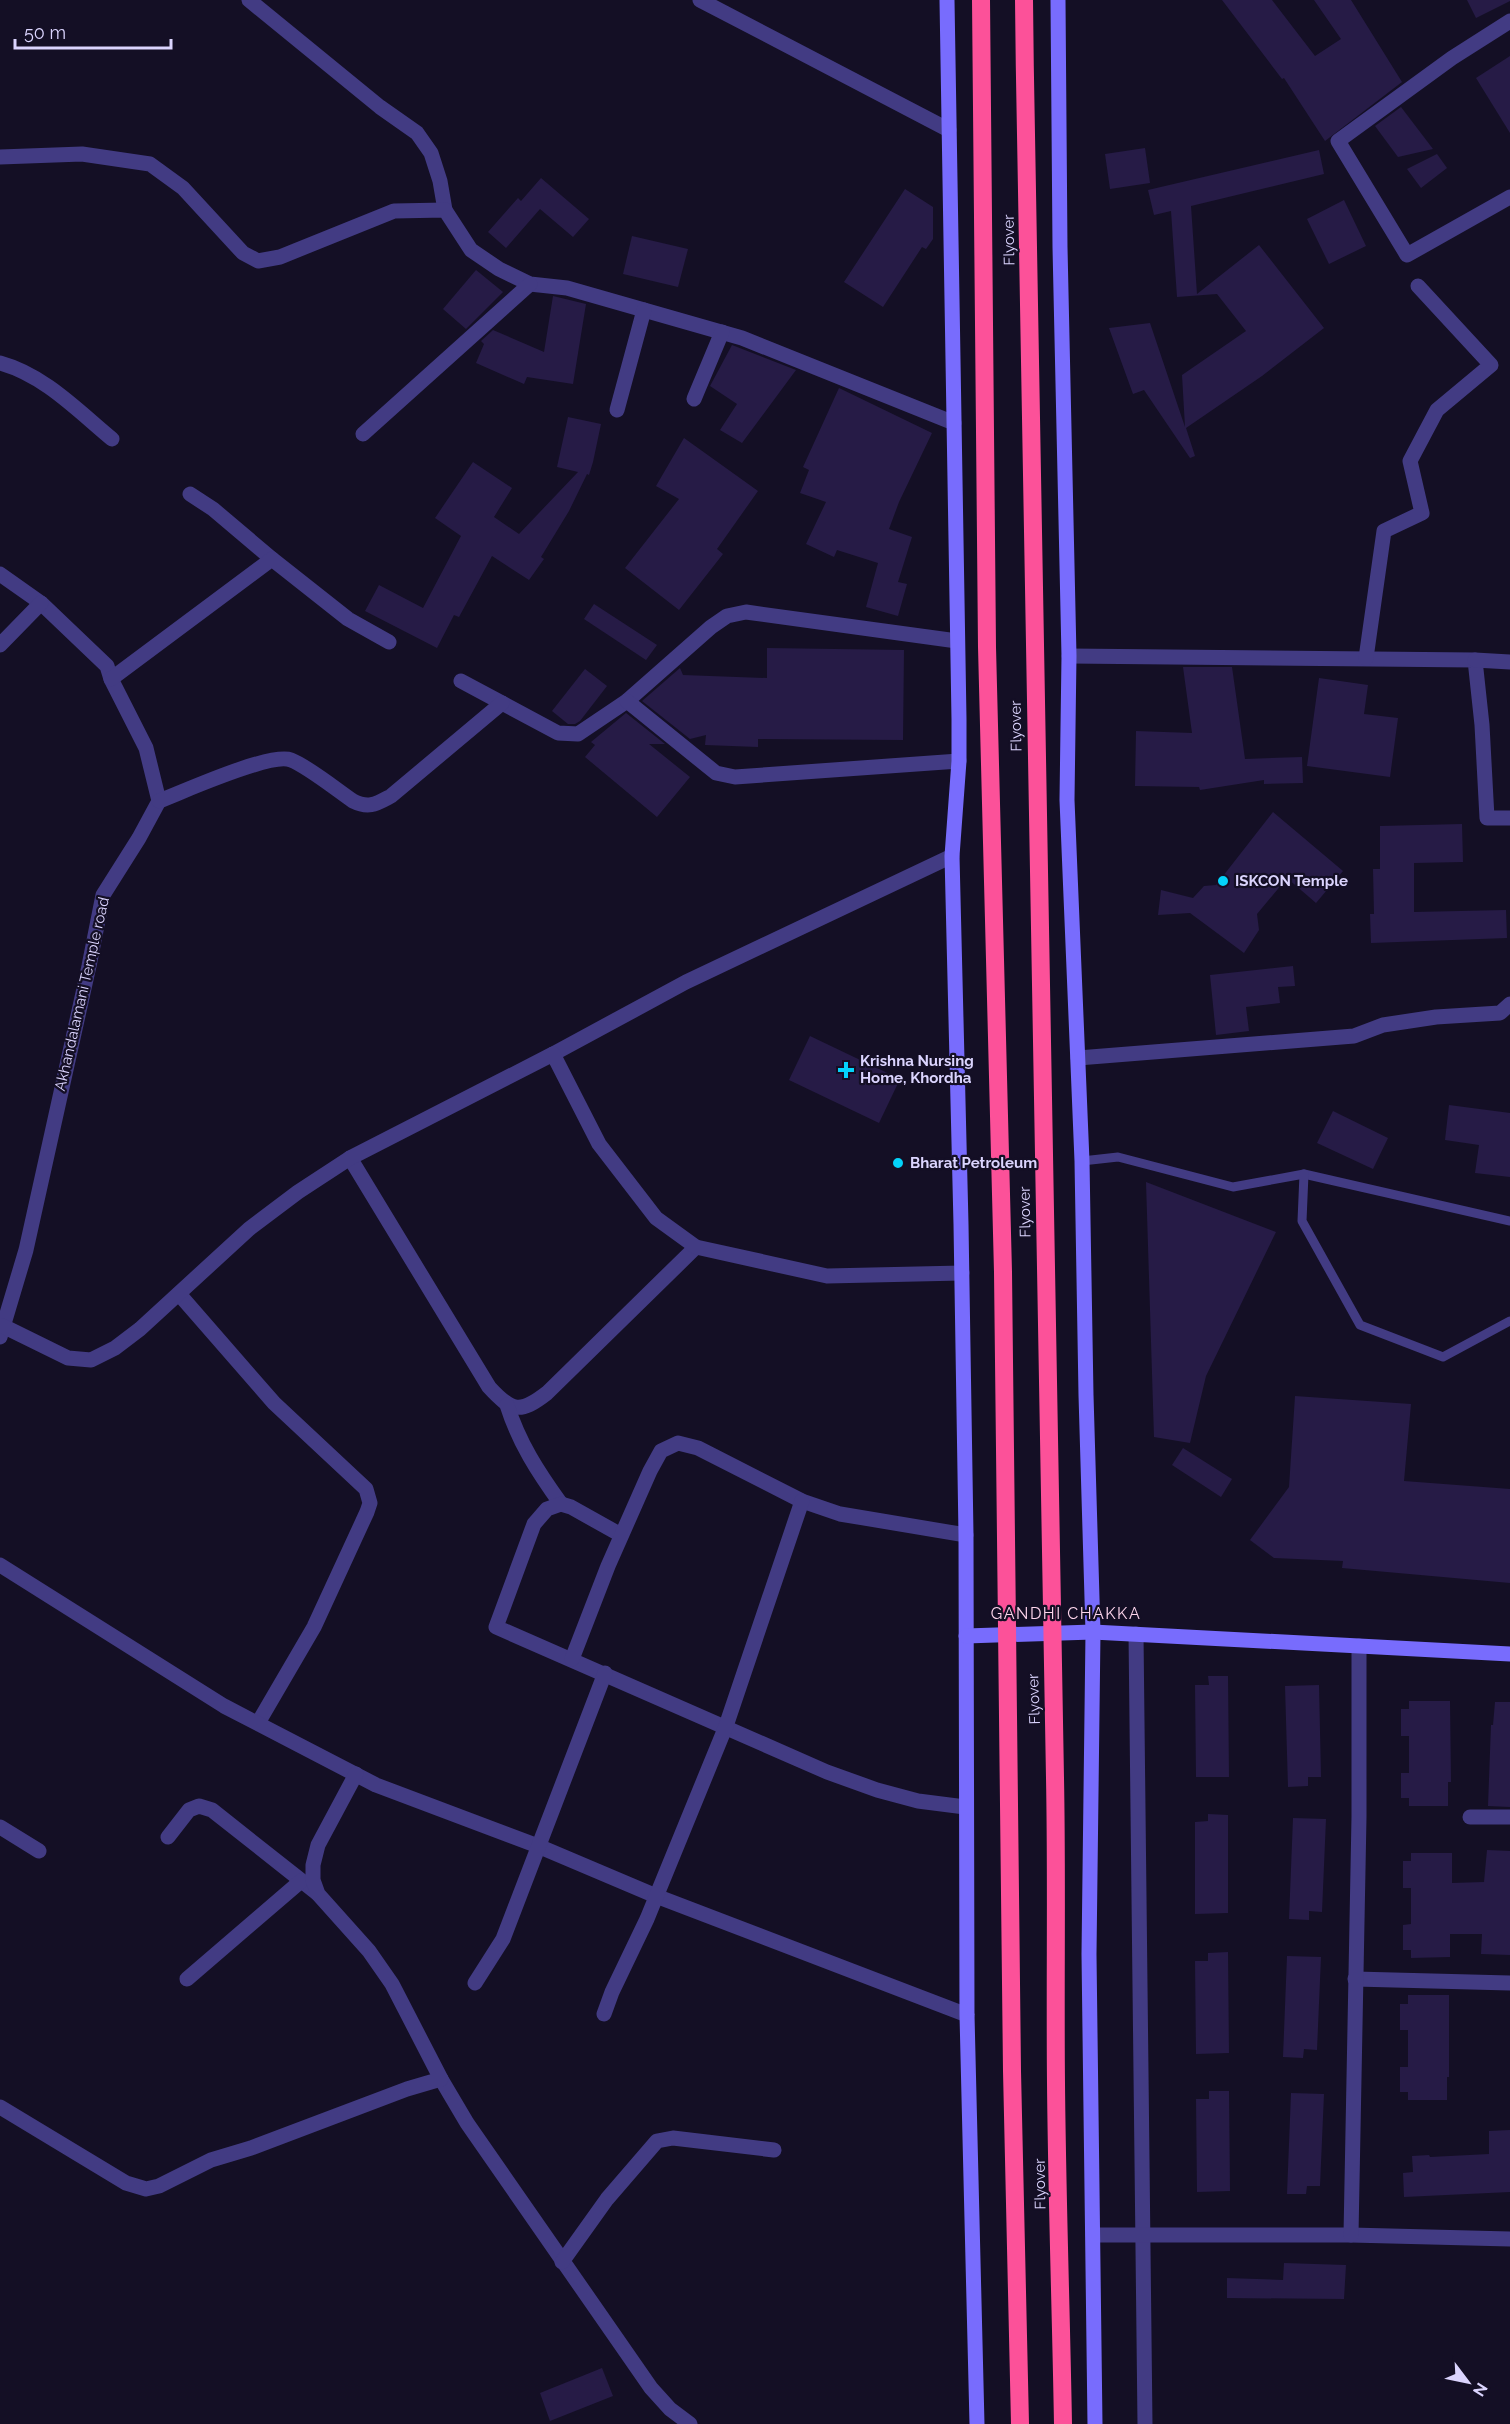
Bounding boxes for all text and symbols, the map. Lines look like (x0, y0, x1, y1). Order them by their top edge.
scale bar (15, 12, 171, 50)
text: 50 m (24, 22, 66, 43)
street label: Flyover (1000, 214, 1018, 266)
street label: Flyover (1007, 700, 1025, 752)
place label: ISKCON Temple (1235, 872, 1348, 890)
marker: ISKCON Temple (1216, 874, 1230, 888)
street label: Akhandalamani Temple road (51, 895, 113, 1093)
place label: Krishna Nursing Home, Khordha (860, 1052, 974, 1087)
marker: Krishna Nursing Home, Khordha (837, 1061, 855, 1079)
place label: Bharat Petroleum (910, 1154, 1037, 1172)
marker: Bharat Petroleum (891, 1156, 905, 1170)
street label: Flyover (1016, 1186, 1034, 1238)
district label: GANDHI CHAKKA (991, 1604, 1141, 1623)
street label: Flyover (1024, 1672, 1044, 1725)
street label: Flyover (1031, 2158, 1049, 2210)
north arrow (1438, 2352, 1498, 2412)
text: N (1469, 2379, 1492, 2400)

